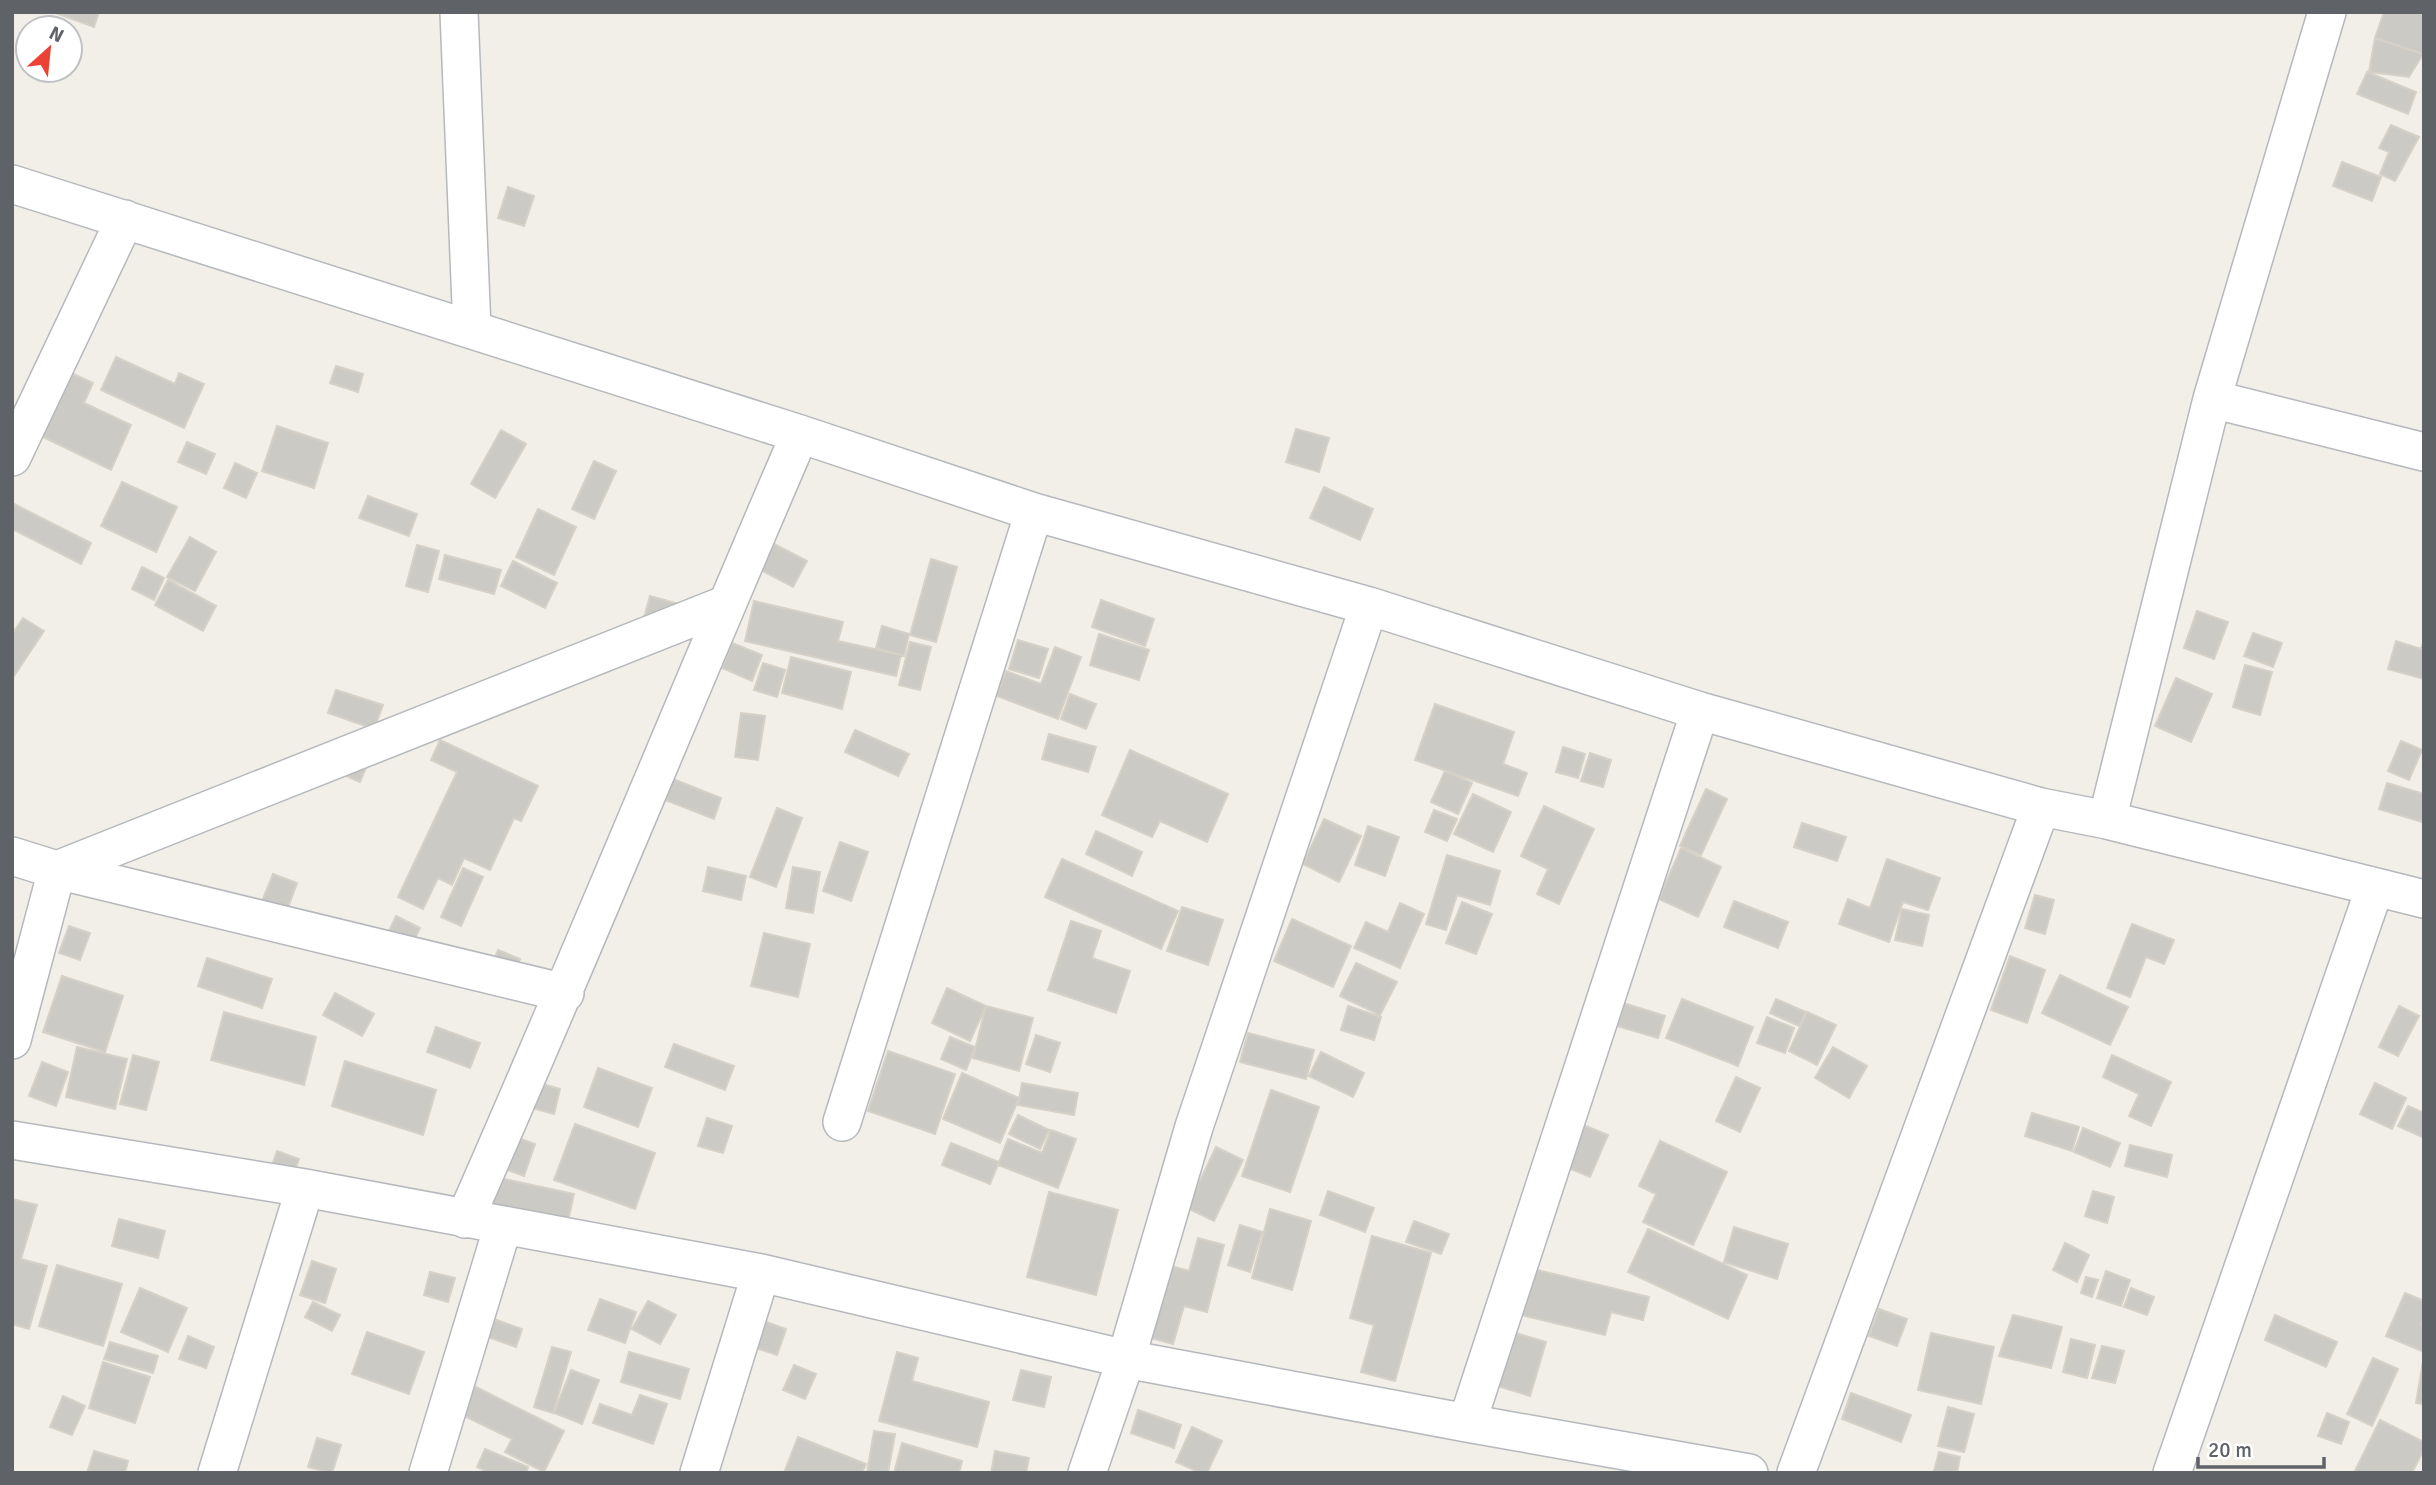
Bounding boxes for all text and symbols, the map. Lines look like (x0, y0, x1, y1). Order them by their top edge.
north arrow (14, 14, 84, 84)
text: N (45, 21, 68, 48)
scale bar (2198, 1426, 2324, 1470)
text: 20 m (2208, 1437, 2252, 1463)

